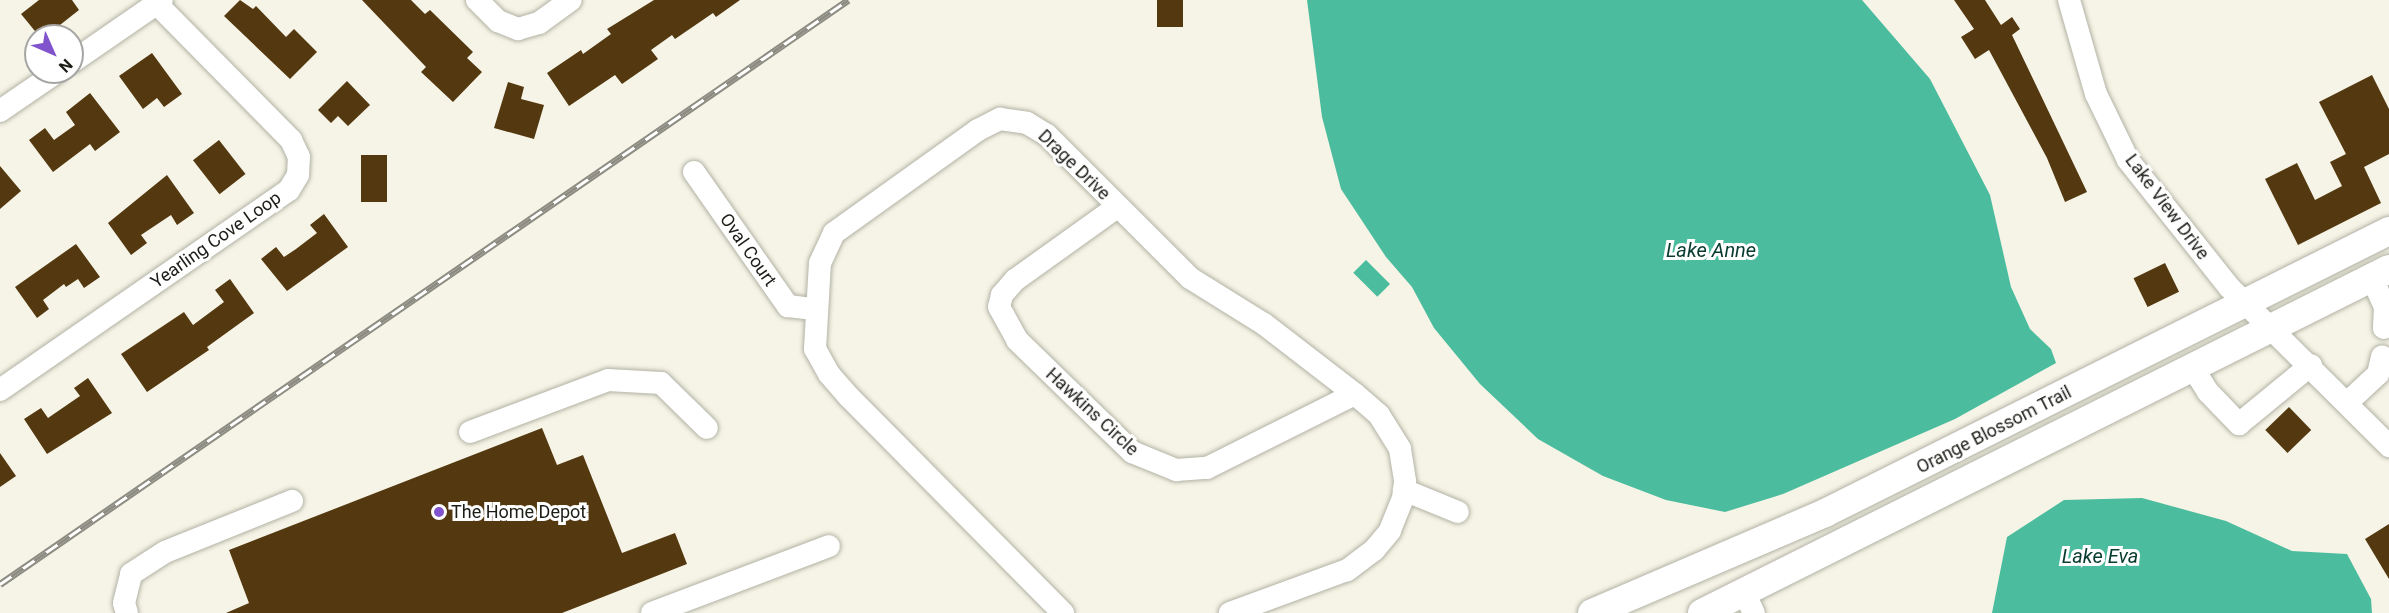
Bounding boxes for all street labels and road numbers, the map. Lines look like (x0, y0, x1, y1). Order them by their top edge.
street label: Drage Drive (1033, 125, 1115, 205)
street label: Lake View Drive (2120, 150, 2214, 264)
street label: Yearling Cove Loop (147, 187, 285, 293)
street label: Oval Court (715, 209, 781, 291)
street label: Hawkins Circle (1041, 364, 1143, 460)
street label: Orange Blossom Trail (1913, 381, 2075, 479)

